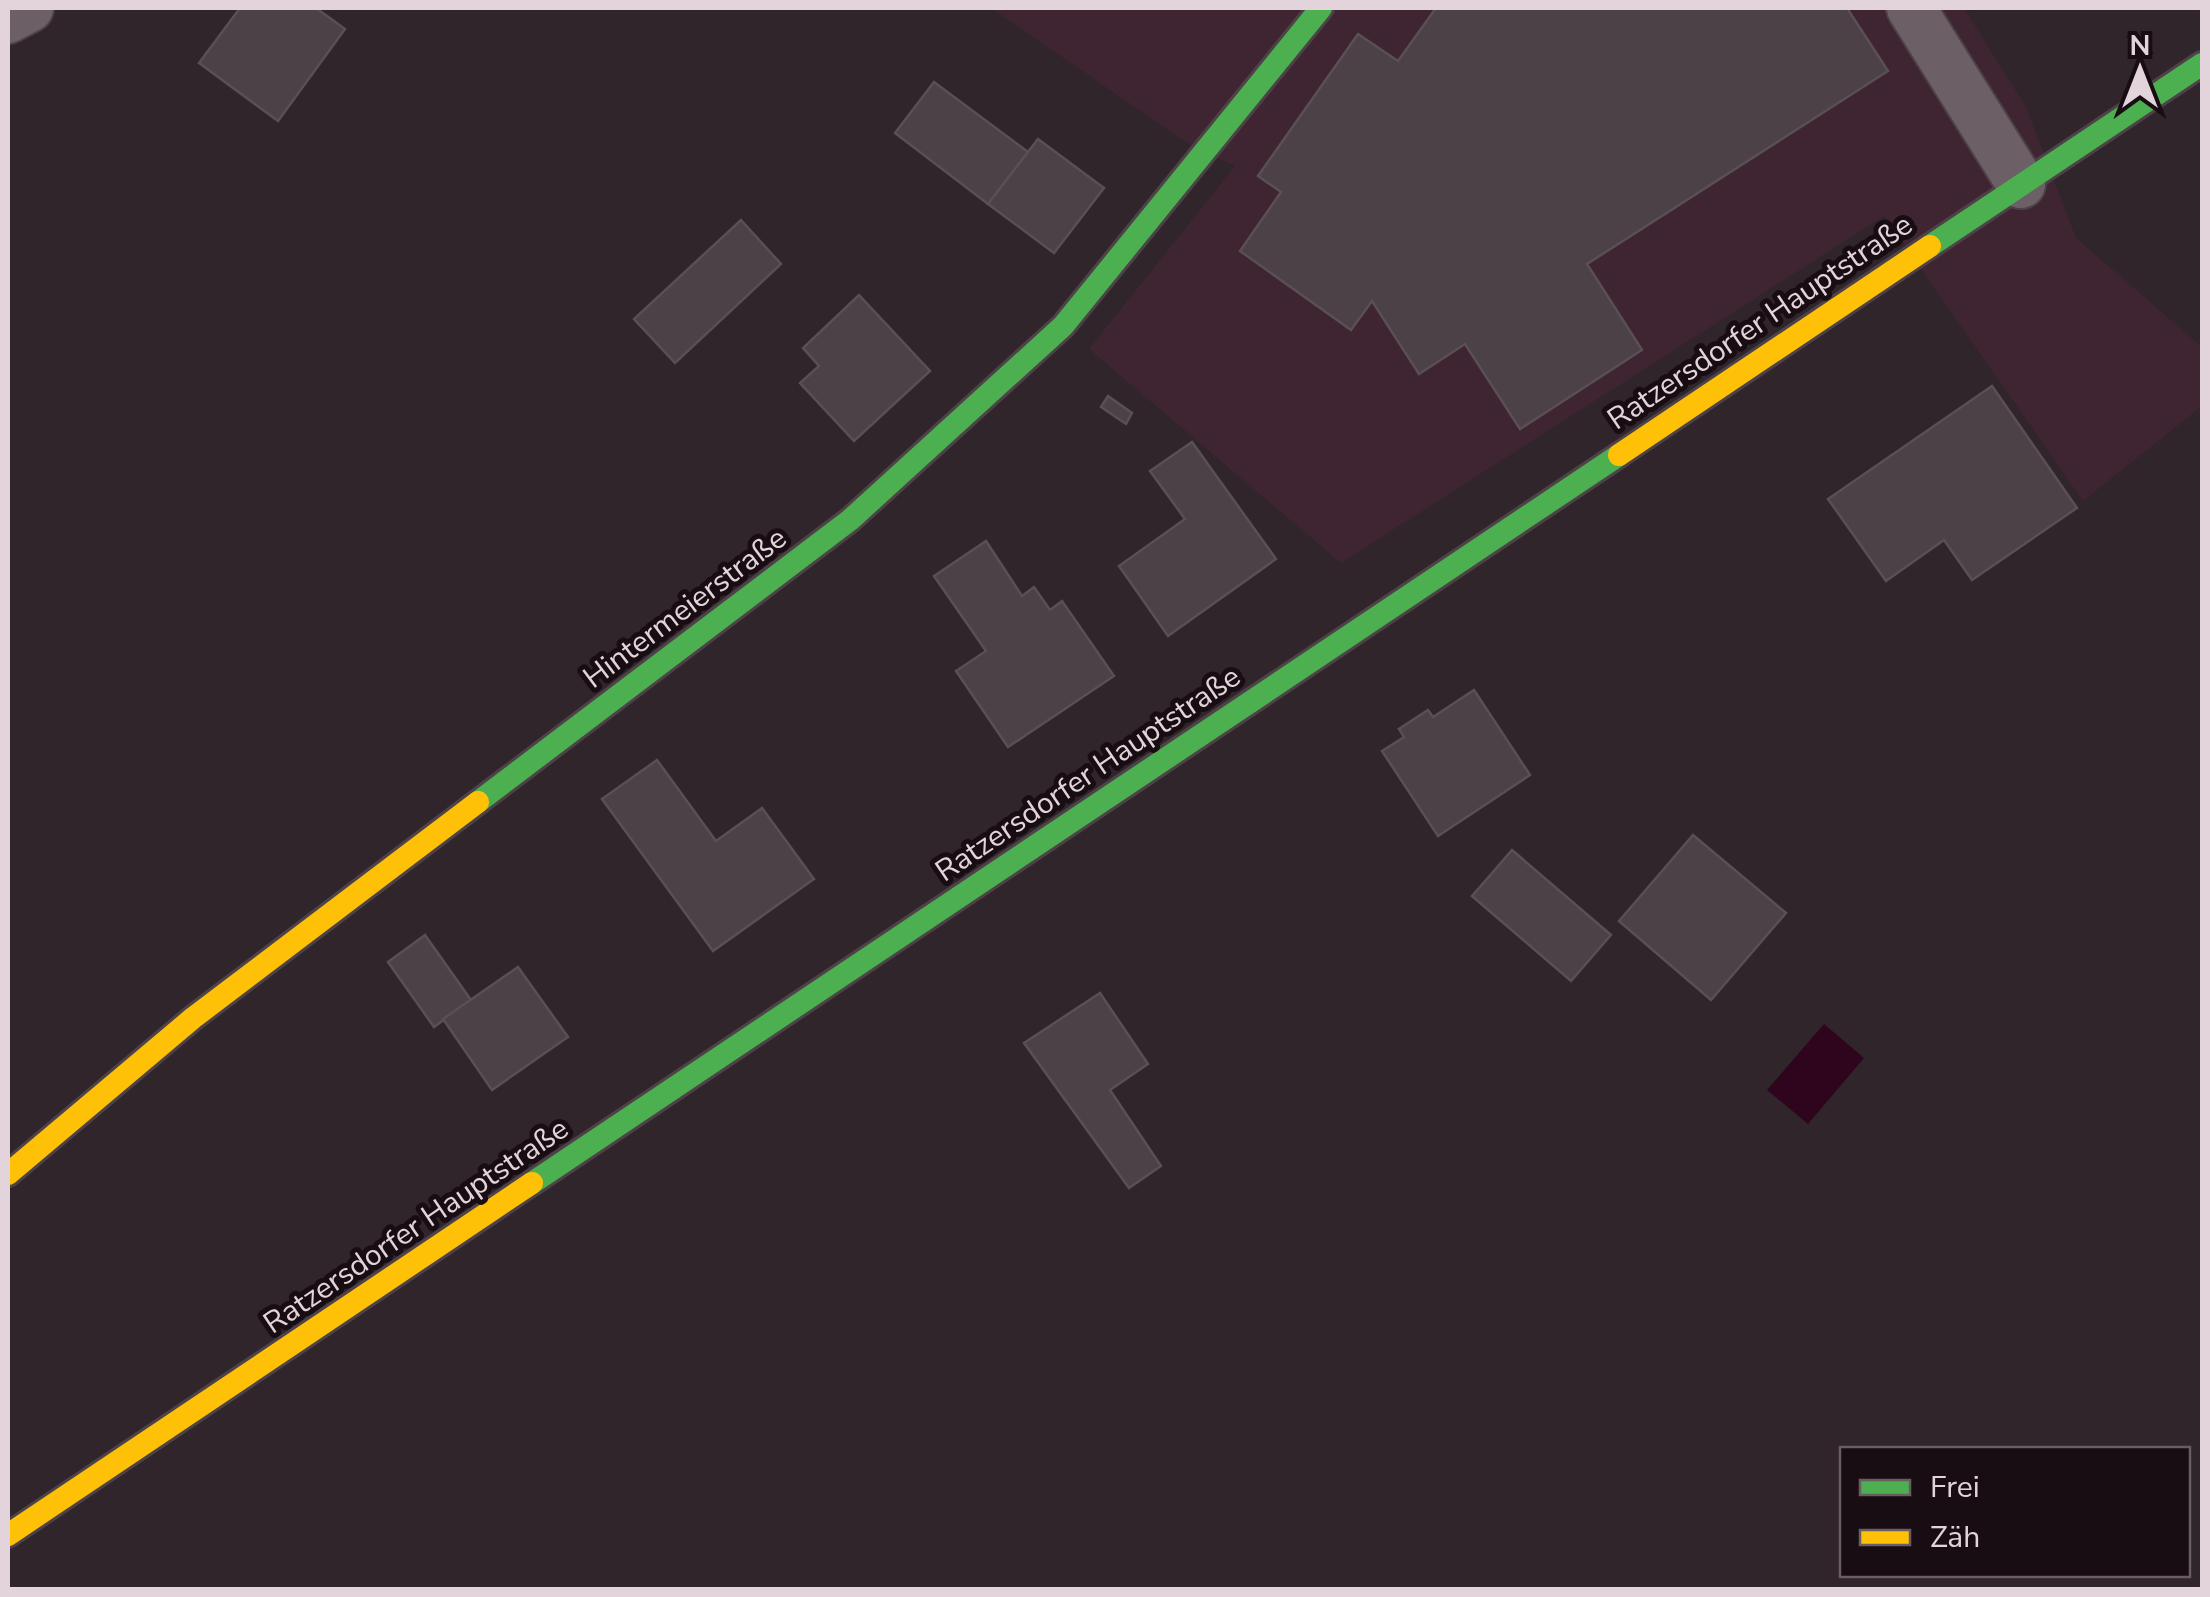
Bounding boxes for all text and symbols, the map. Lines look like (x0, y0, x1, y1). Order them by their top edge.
north arrow (2090, 20, 2190, 120)
text: N (2130, 27, 2150, 65)
street label: Ratzersdorfer Hauptstraße (1599, 204, 1921, 440)
street label: Hintermeierstraße (575, 518, 795, 698)
street label: Ratzersdorfer Hauptstraße (927, 656, 1249, 892)
street label: Ratzersdorfer Hauptstraße (255, 1108, 577, 1344)
legend (1840, 1447, 2190, 1577)
text: Frei (1930, 1467, 1980, 1508)
text: Zäh (1930, 1517, 1980, 1558)

